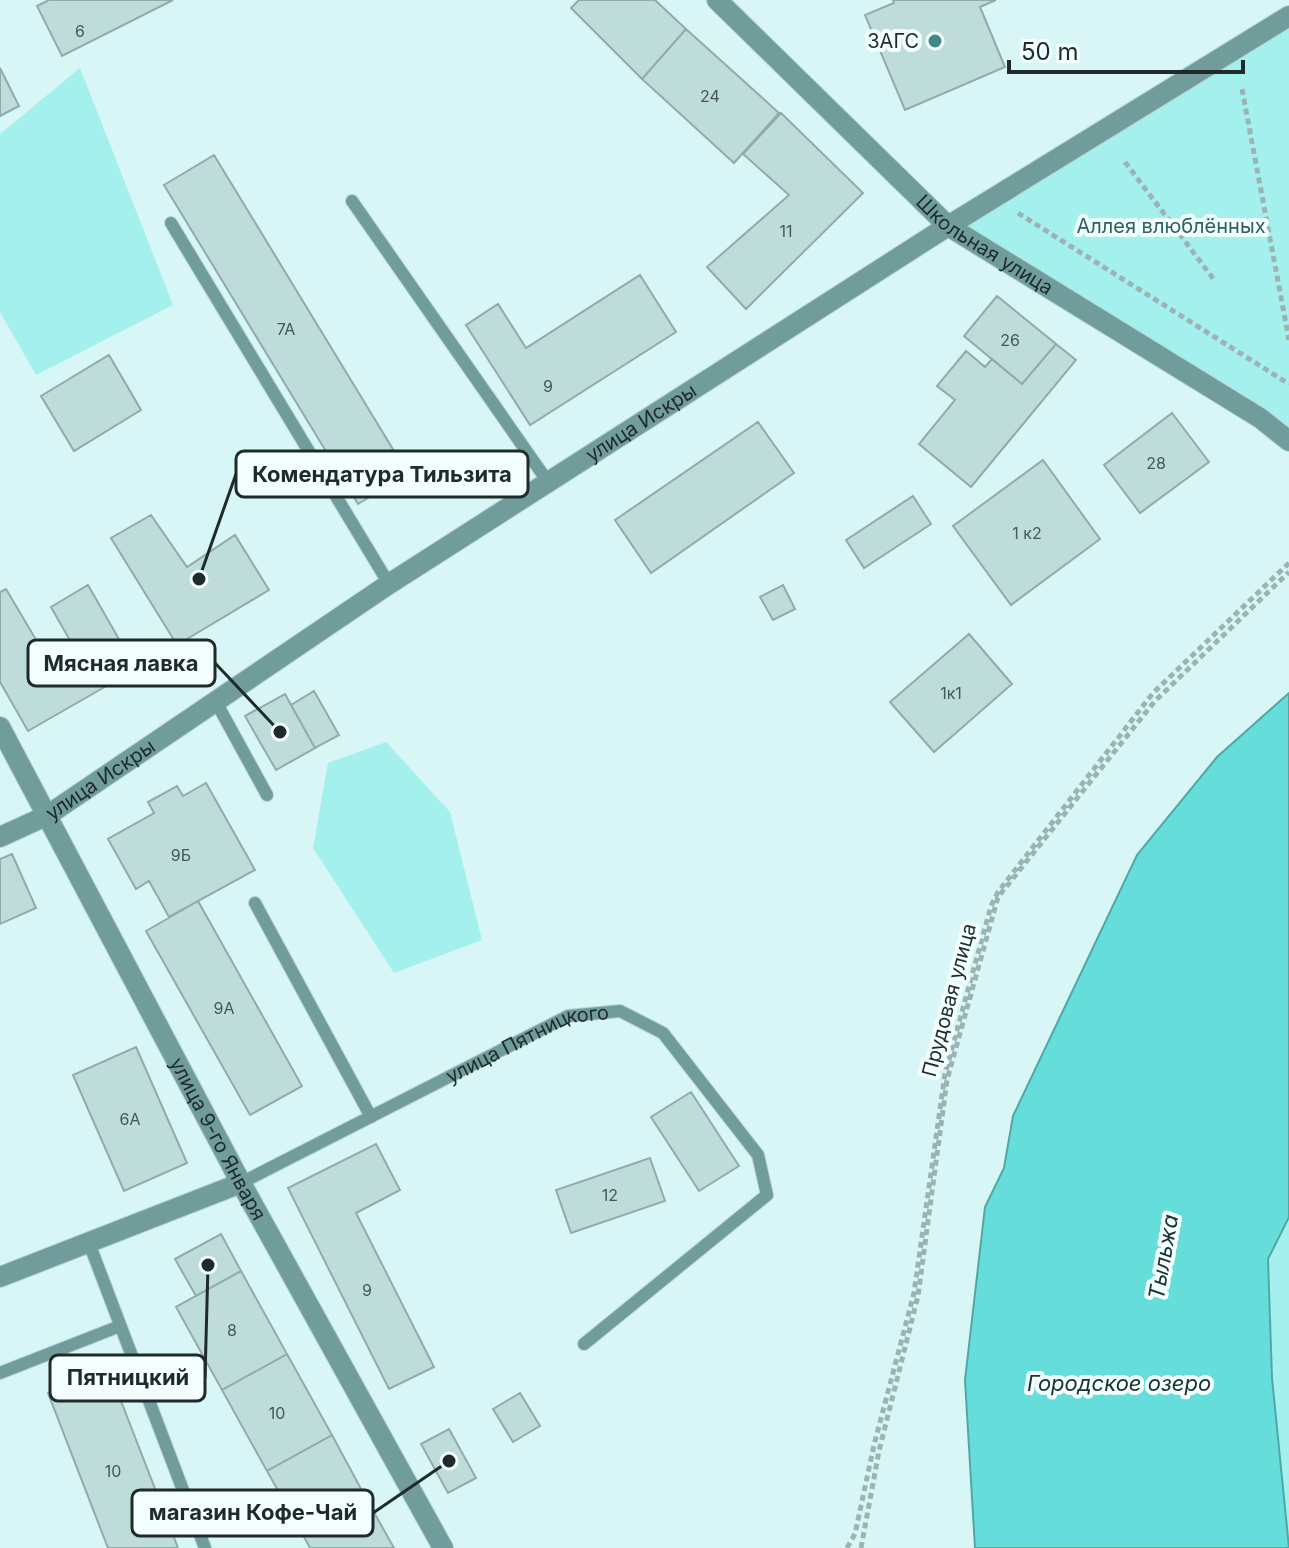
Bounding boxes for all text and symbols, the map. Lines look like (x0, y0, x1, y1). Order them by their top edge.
house number: 6 (75, 21, 85, 41)
scale bar (1009, 24, 1243, 74)
place label: ЗАГС (867, 29, 919, 53)
marker: ЗАГС (926, 32, 944, 50)
text: 50 m (1021, 37, 1079, 66)
house number: 24 (700, 86, 720, 106)
street label: Школьная улица (911, 190, 1058, 300)
park label: Аллея влюблённых (1076, 214, 1266, 238)
house number: 11 (779, 221, 793, 241)
house number: 7А (277, 319, 295, 339)
house number: 26 (1000, 330, 1020, 350)
house number: 9 (543, 376, 553, 396)
street label: улица Искры (581, 378, 701, 467)
callout: Комендатура Тильзита (236, 451, 528, 497)
house number: 28 (1146, 453, 1166, 473)
text: Комендатура Тильзита (252, 461, 512, 487)
house number: 1 к2 (1012, 523, 1042, 543)
callout: Мясная лавка (28, 640, 215, 686)
text: Мясная лавка (44, 650, 198, 676)
house number: 1к1 (940, 683, 962, 703)
street label: улица Искры (41, 734, 160, 825)
house number: 9Б (171, 845, 191, 865)
street label: Прудовая улица (917, 921, 981, 1079)
house number: 9А (214, 998, 234, 1018)
street label: улица Пятницкого (442, 1000, 610, 1088)
street label: улица 9-го Января (165, 1054, 271, 1224)
house number: 6А (120, 1109, 140, 1129)
house number: 12 (602, 1185, 618, 1205)
water label: Тыльжа (1143, 1212, 1183, 1302)
house number: 9 (362, 1280, 372, 1300)
house number: 8 (227, 1320, 237, 1340)
callout: Пятницкий (50, 1355, 205, 1401)
text: Пятницкий (67, 1364, 189, 1390)
water label: Городское озеро (1027, 1370, 1211, 1396)
house number: 10 (269, 1403, 285, 1423)
house number: 10 (105, 1461, 121, 1481)
callout: магазин Кофе-Чай (132, 1490, 373, 1536)
text: магазин Кофе-Чай (149, 1499, 357, 1525)

